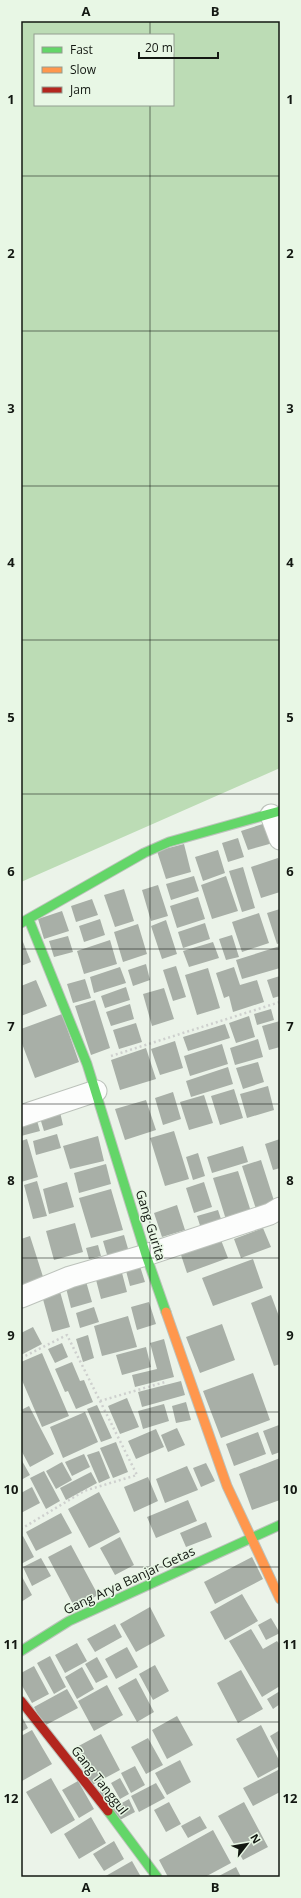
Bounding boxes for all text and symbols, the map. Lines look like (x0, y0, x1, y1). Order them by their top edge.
text: A (82, 2, 91, 20)
text: B (211, 2, 220, 20)
legend (34, 34, 174, 106)
scale bar (139, 34, 218, 60)
text: 20 m (145, 39, 173, 56)
text: Fast (70, 41, 93, 58)
text: Slow (70, 61, 97, 78)
text: Jam (69, 81, 91, 98)
text: 1 (7, 90, 15, 108)
text: 1 (286, 90, 294, 108)
text: 2 (7, 244, 15, 262)
text: 2 (286, 244, 294, 262)
text: 3 (7, 399, 15, 417)
text: 3 (286, 399, 294, 417)
text: 4 (7, 553, 15, 571)
text: 4 (286, 553, 294, 571)
text: 5 (7, 708, 15, 726)
text: 5 (286, 708, 294, 726)
text: 6 (7, 862, 15, 880)
text: 6 (286, 862, 294, 880)
text: 7 (7, 1017, 15, 1035)
text: 7 (286, 1017, 294, 1035)
text: 8 (7, 1171, 15, 1189)
text: 8 (286, 1171, 294, 1189)
street label: Gang Gurita (132, 1187, 170, 1263)
text: 9 (7, 1326, 15, 1344)
text: 9 (286, 1326, 294, 1344)
text: 10 (4, 1480, 18, 1498)
text: 10 (283, 1480, 297, 1498)
street label: Gang Arya Banjar Getas (60, 1542, 198, 1618)
text: 11 (4, 1635, 18, 1653)
text: 11 (283, 1635, 297, 1653)
street label: Gang Tanggul (67, 1742, 133, 1818)
text: 12 (4, 1789, 19, 1807)
text: 12 (283, 1789, 298, 1807)
north arrow (227, 1824, 267, 1864)
text: N (247, 1831, 265, 1846)
text: A (82, 1878, 91, 1896)
text: B (211, 1878, 220, 1896)

